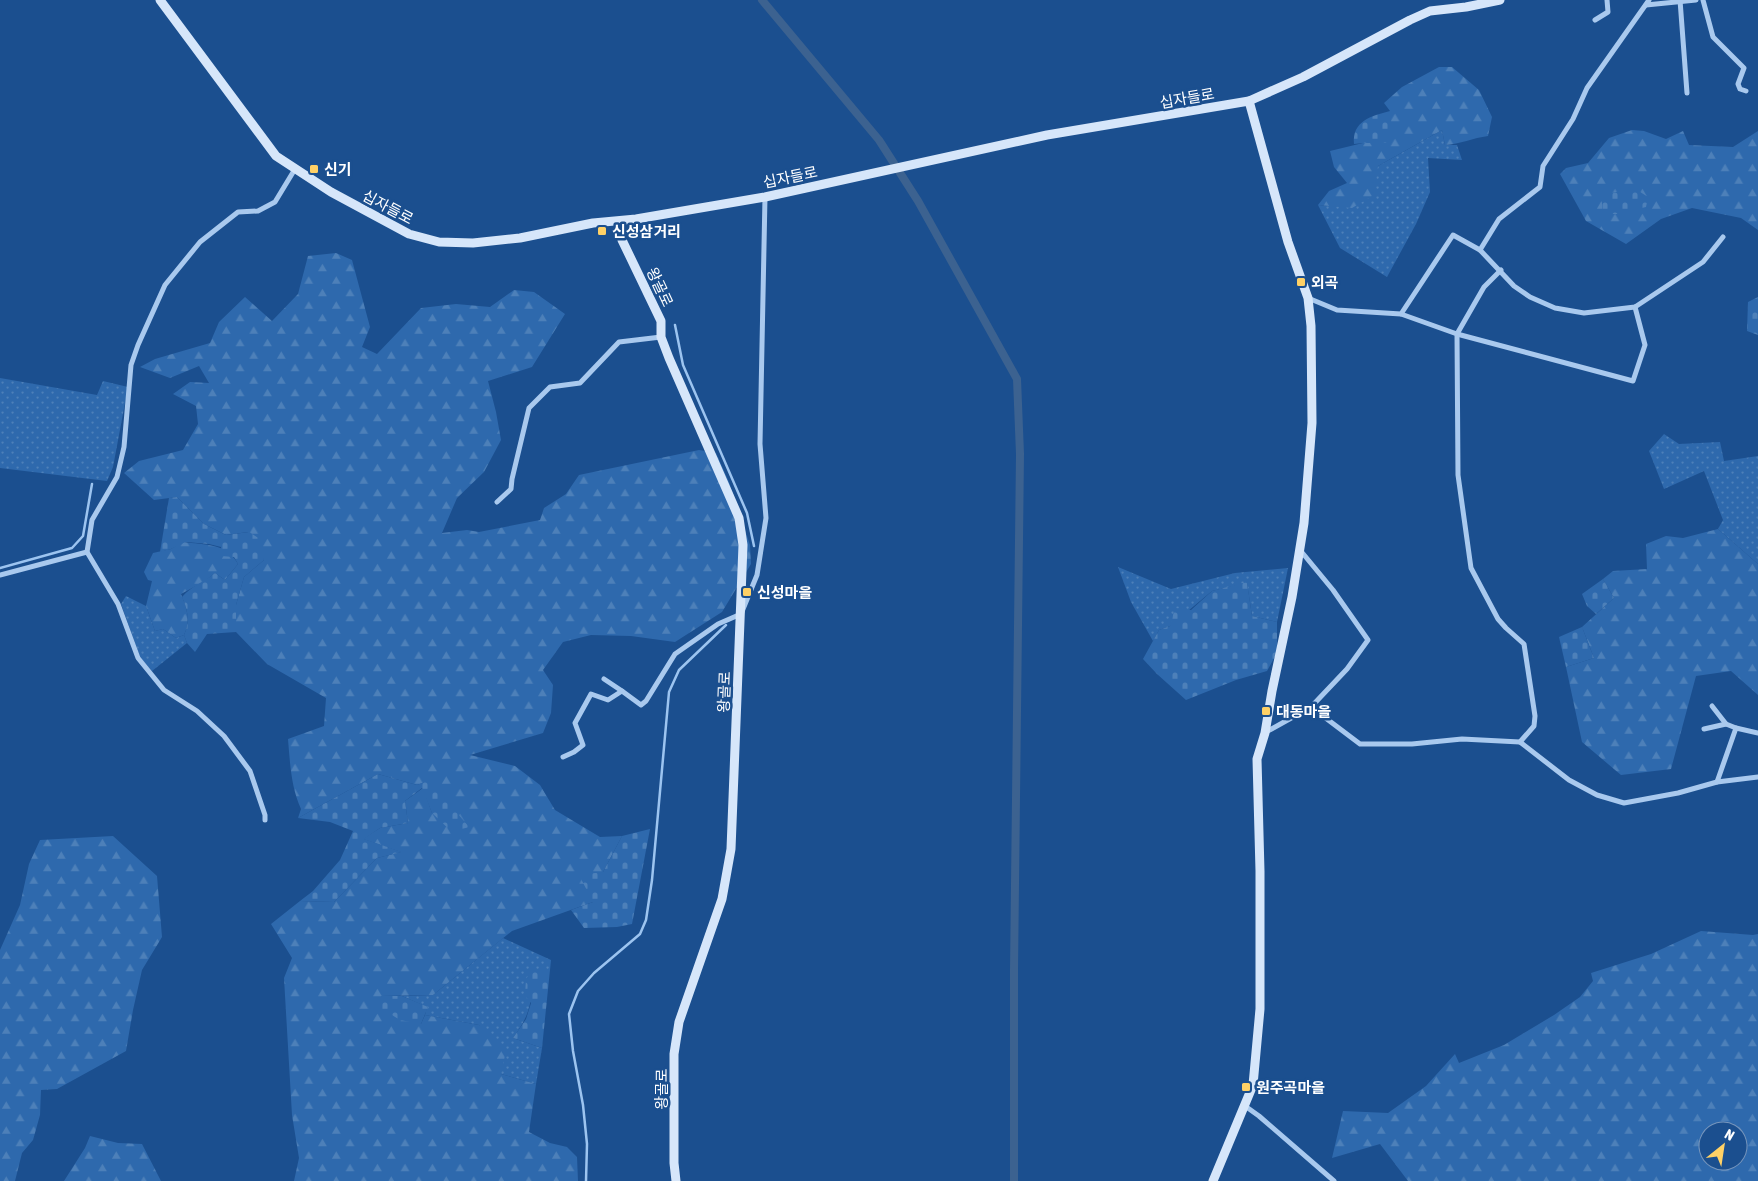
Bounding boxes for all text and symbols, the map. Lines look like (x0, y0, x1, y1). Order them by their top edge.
street label: 십자들로 (1158, 85, 1216, 111)
place label: 신기 (324, 161, 352, 178)
marker: 신기 (308, 163, 320, 175)
street label: 십자들로 (761, 163, 819, 191)
street label: 십자들로 (360, 187, 416, 227)
place label: 신성삼거리 (612, 223, 681, 240)
marker: 신성삼거리 (596, 225, 608, 237)
street label: 왕골로 (644, 265, 676, 309)
place label: 외곡 (1311, 274, 1339, 291)
marker: 외곡 (1295, 276, 1307, 288)
place label: 신성마을 (757, 584, 812, 601)
marker: 신성마을 (741, 586, 753, 598)
street label: 왕골로 (715, 671, 733, 713)
place label: 대동마을 (1276, 703, 1331, 720)
marker: 대동마을 (1260, 705, 1272, 717)
street label: 왕골로 (653, 1068, 670, 1110)
place label: 원주곡마을 (1256, 1079, 1325, 1096)
marker: 원주곡마을 (1240, 1081, 1252, 1093)
north arrow (1698, 1121, 1748, 1171)
text: N (1722, 1126, 1737, 1144)

